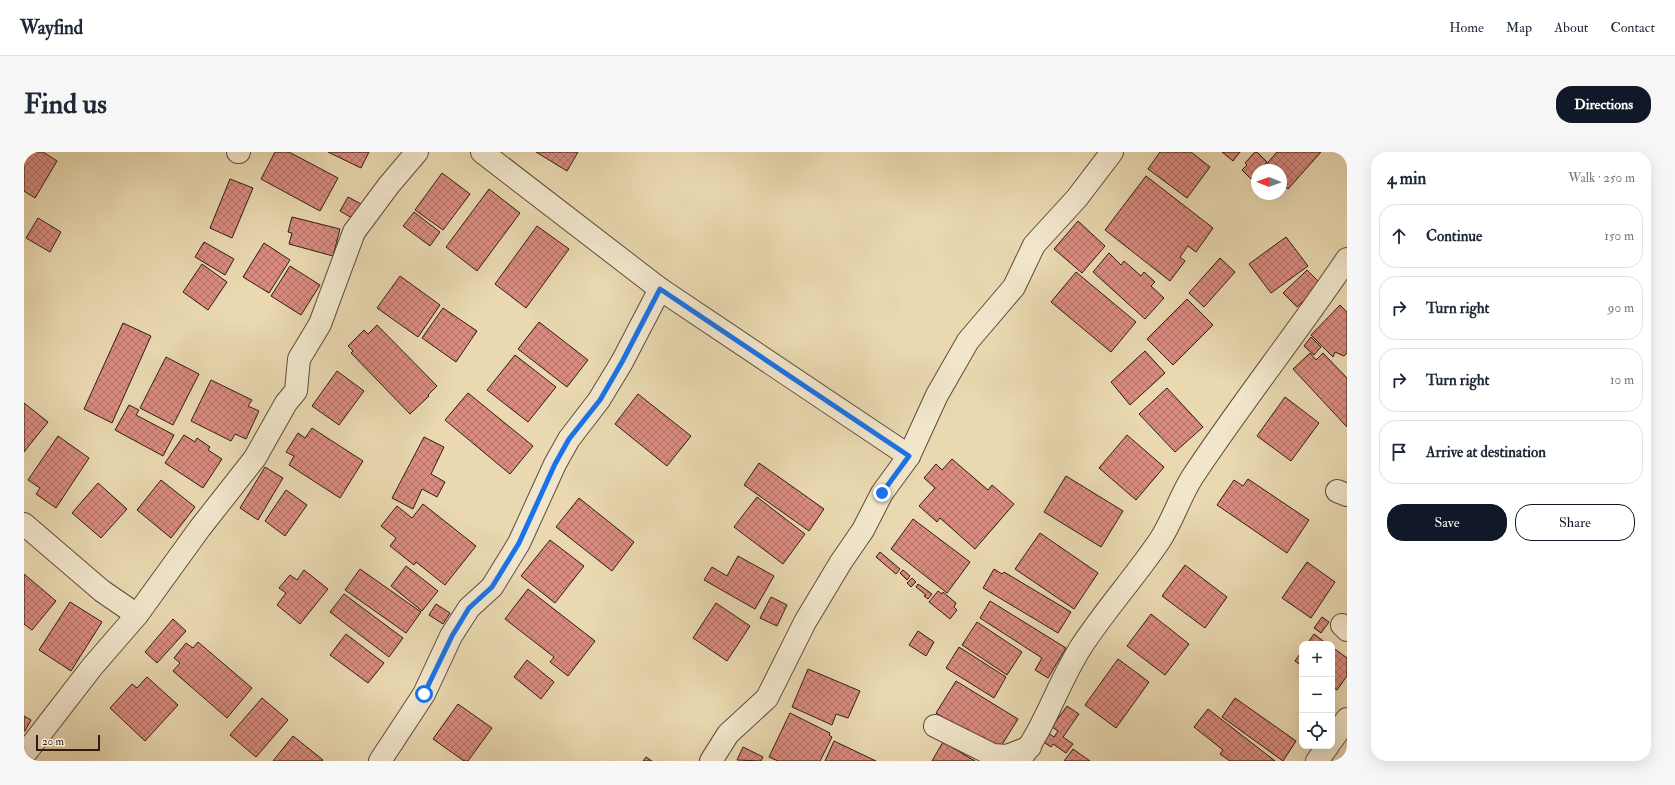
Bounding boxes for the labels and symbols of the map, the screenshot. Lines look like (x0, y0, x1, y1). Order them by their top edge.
north arrow (1251, 164, 1287, 200)
route end (873, 484, 891, 502)
route start (415, 685, 433, 703)
scale bar (36, 733, 100, 752)

